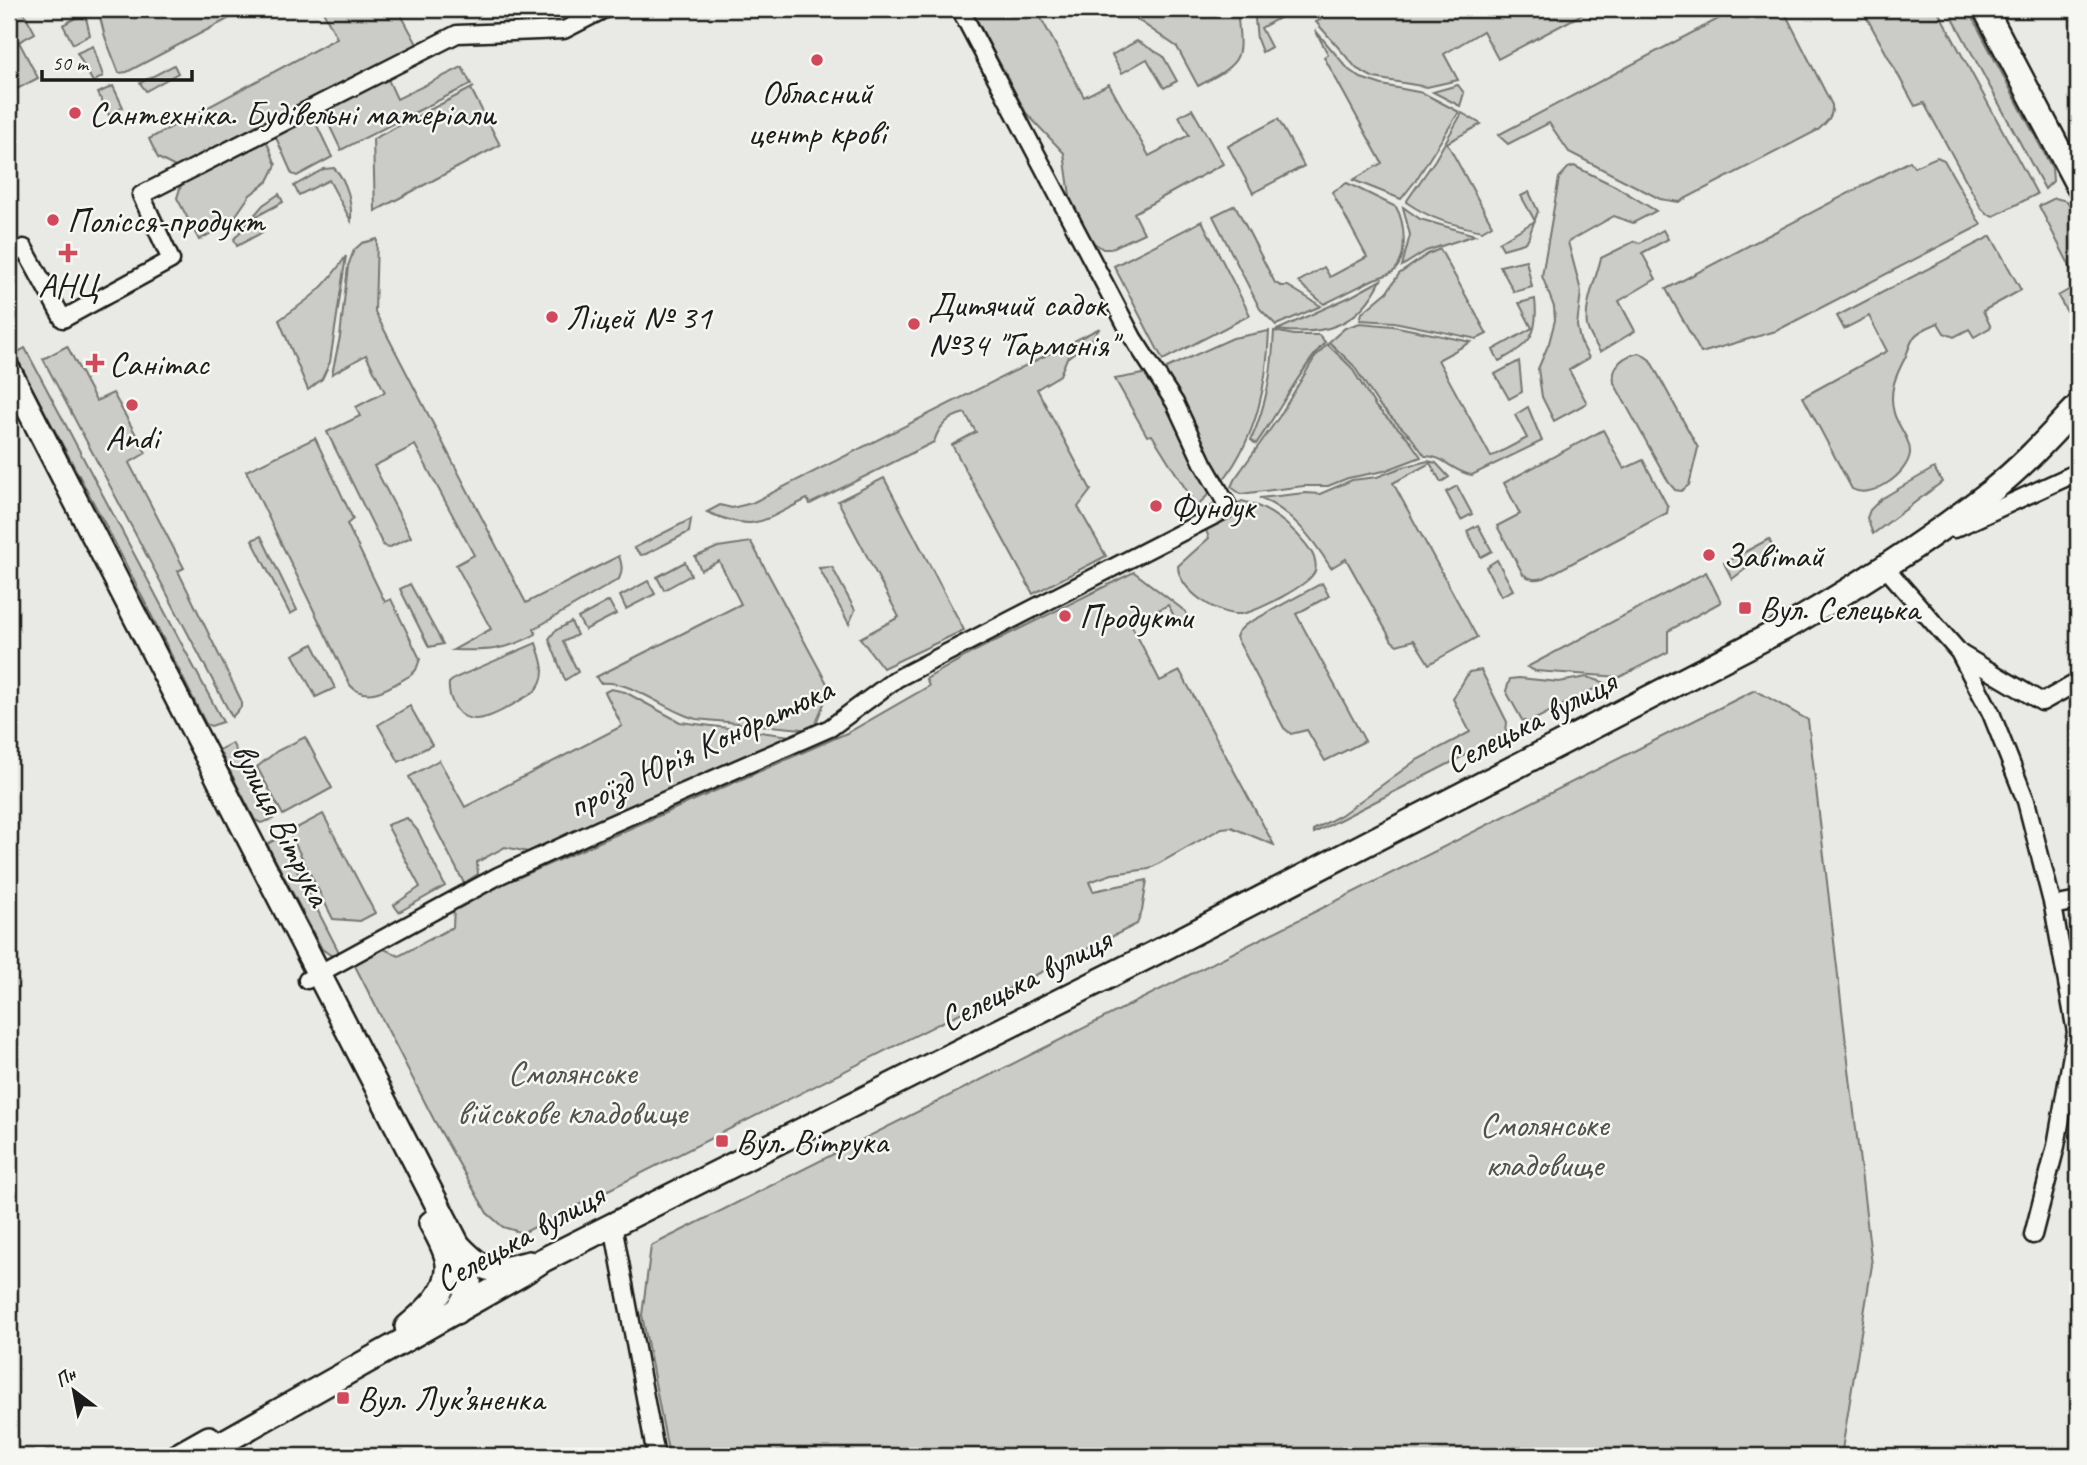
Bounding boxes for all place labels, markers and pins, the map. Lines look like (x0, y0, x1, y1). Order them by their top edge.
marker: Обласний центр крові (809, 52, 825, 68)
place label: Обласний центр крові (748, 70, 890, 155)
place label: Сантехніка. Будівельні матеріали (89, 91, 498, 136)
marker: Сантехніка. Будівельні матеріали (67, 105, 83, 121)
place label: Полісся-продукт (67, 198, 267, 243)
marker: Полісся-продукт (45, 212, 61, 228)
marker: АНЦ (60, 245, 76, 261)
place label: АНЦ (38, 263, 101, 308)
place label: Дитячий садок №34 "Гармонія" (928, 282, 1123, 367)
place label: Ліцей № 31 (566, 295, 714, 340)
marker: Ліцей № 31 (544, 309, 560, 325)
marker: Дитячий садок №34 "Гармонія" (906, 316, 922, 332)
place label: Санітас (109, 341, 210, 386)
marker: Санітас (87, 355, 103, 371)
marker: Andi (124, 397, 140, 413)
place label: Andi (105, 415, 163, 460)
place label: Фундук (1170, 484, 1257, 529)
marker: Фундук (1148, 498, 1164, 514)
place label: Завітай (1723, 533, 1826, 578)
marker: Завітай (1701, 547, 1717, 563)
place label: Вул. Селецька (1759, 586, 1922, 631)
place label: Продукти (1079, 594, 1195, 639)
marker: Вул. Селецька (1737, 600, 1753, 616)
marker: Продукти (1057, 608, 1073, 624)
place label: Вул. Вітрука (736, 1119, 890, 1164)
marker: Вул. Вітрука (714, 1133, 730, 1149)
place label: Вул. Лук’яненка (357, 1376, 547, 1421)
marker: Вул. Лук’яненка (335, 1390, 351, 1406)

